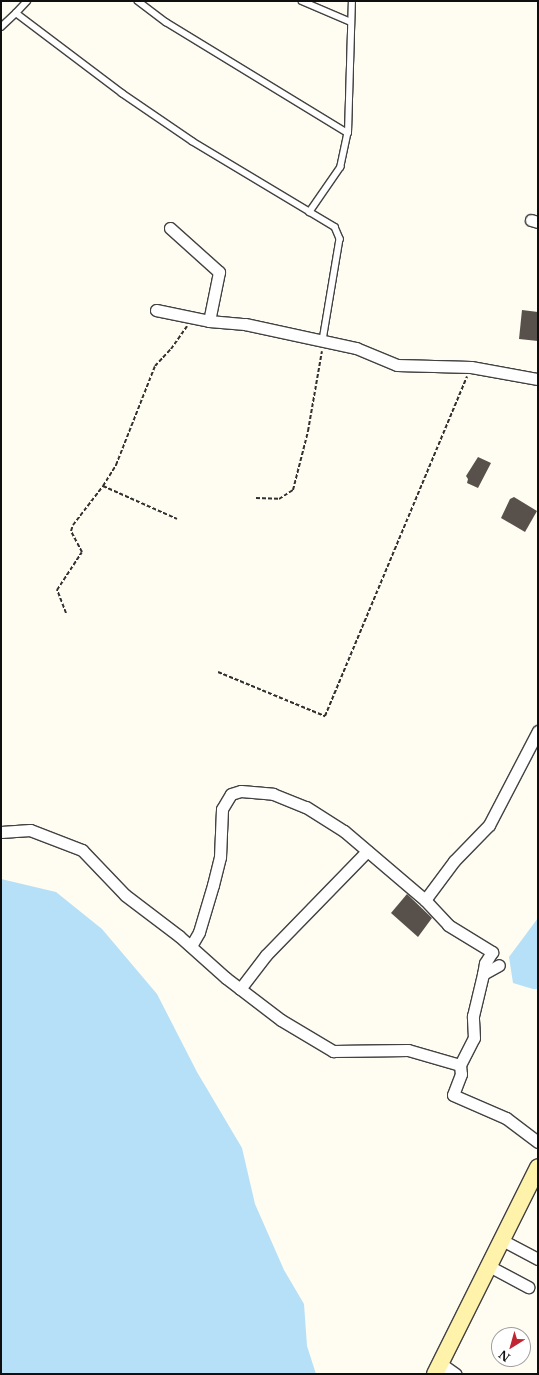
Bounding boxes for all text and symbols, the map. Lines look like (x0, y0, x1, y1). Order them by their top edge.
north arrow (491, 1327, 531, 1367)
text: N (496, 1347, 513, 1364)

